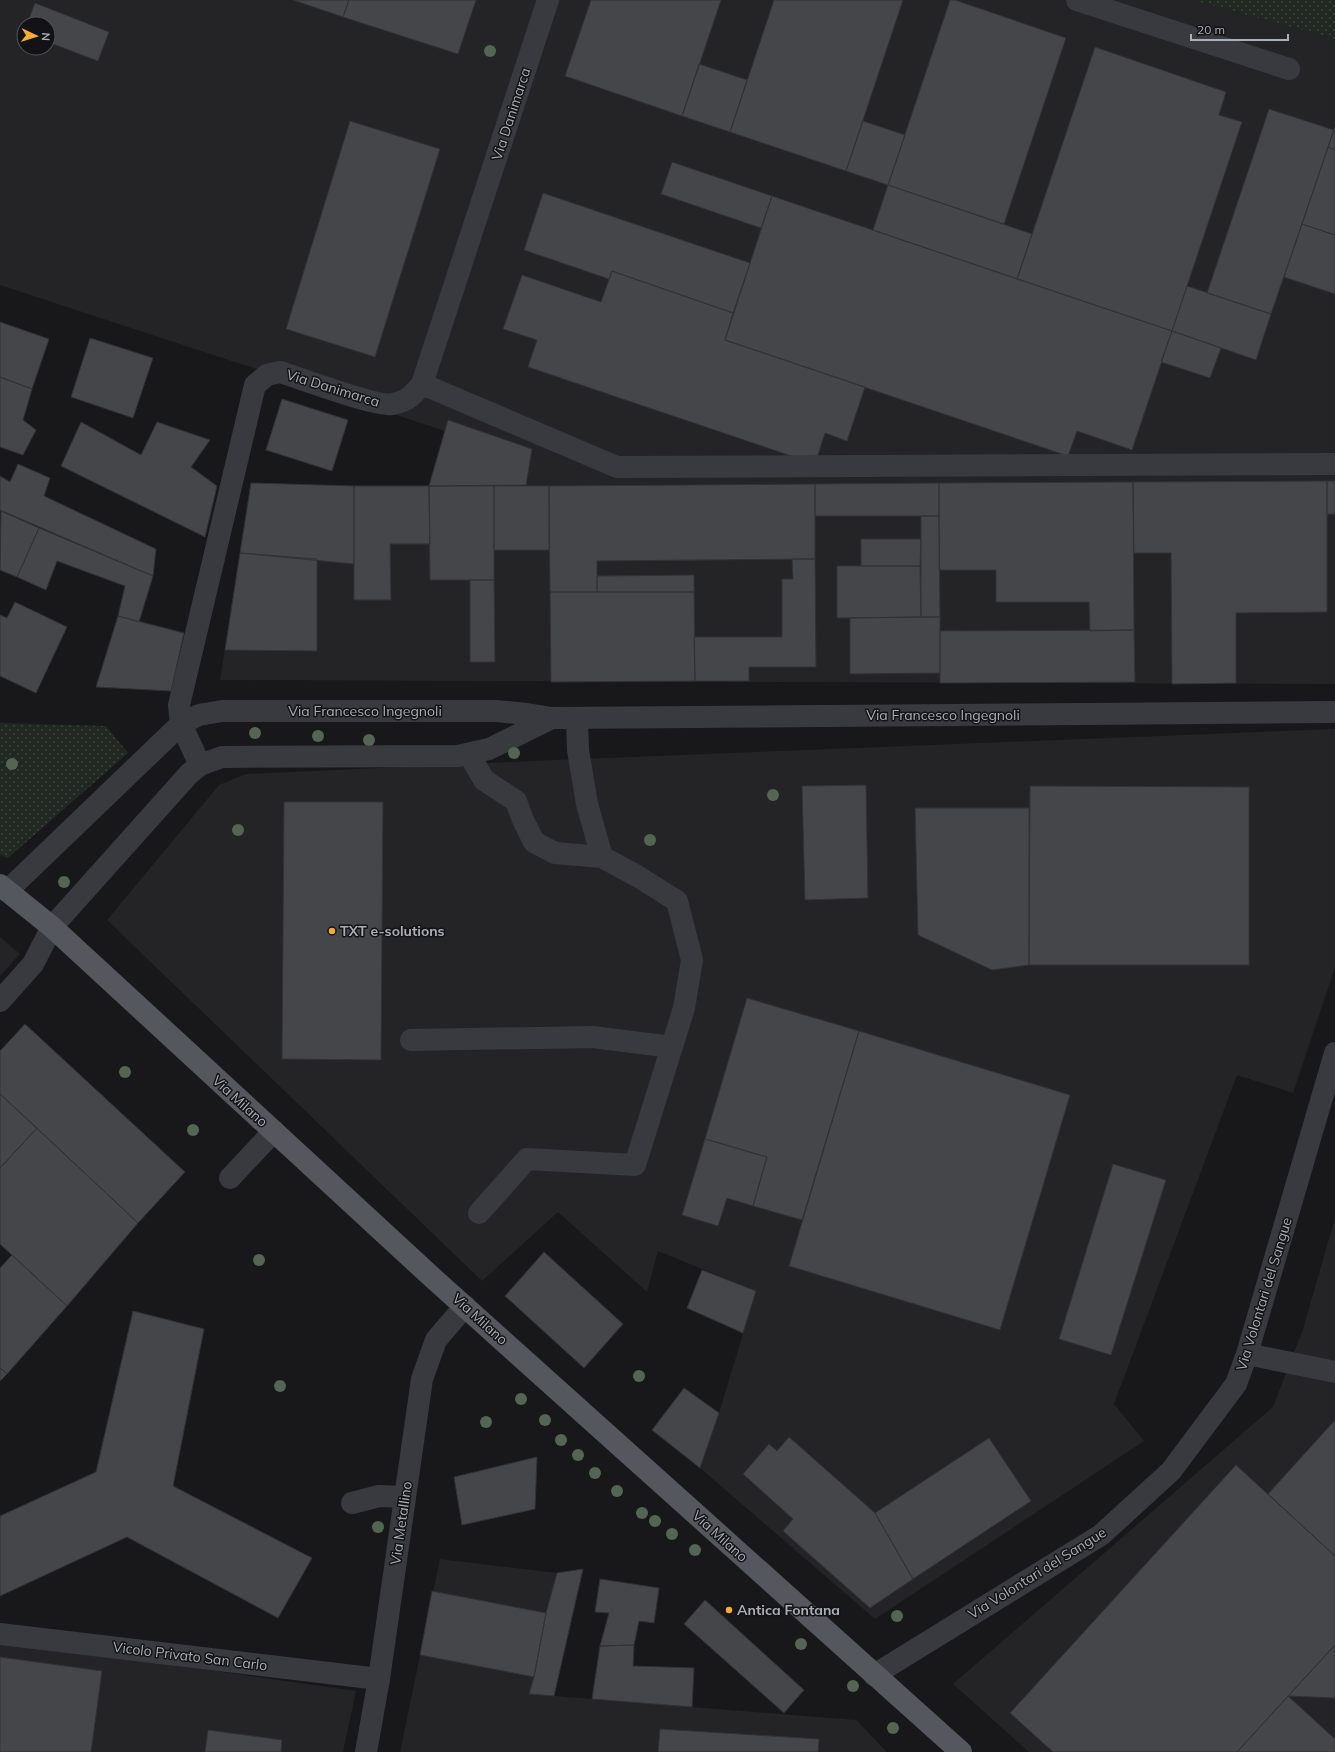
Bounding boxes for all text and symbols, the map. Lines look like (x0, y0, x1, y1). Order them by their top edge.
north arrow (16, 16, 56, 56)
scale bar (1191, 16, 1288, 42)
text: 20 m (1197, 22, 1225, 37)
text: N (39, 32, 53, 41)
street label: Via Danimarca (488, 65, 534, 163)
street label: Via Danimarca (284, 365, 382, 411)
street label: Via Francesco Ingegnoli (288, 702, 442, 720)
street label: Via Francesco Ingegnoli (866, 706, 1020, 724)
place label: TXT e-solutions (340, 922, 445, 940)
marker: TXT e-solutions (327, 926, 337, 936)
street label: Via Milano (209, 1071, 271, 1131)
street label: Via Volontari del Sangue (1232, 1215, 1296, 1373)
street label: Via Milano (449, 1289, 511, 1349)
street label: Via Metallino (386, 1480, 416, 1566)
street label: Via Milano (689, 1506, 751, 1566)
street label: Via Volontari del Sangue (965, 1523, 1109, 1623)
place label: Antica Fontana (737, 1601, 840, 1619)
marker: Antica Fontana (724, 1605, 734, 1615)
street label: Vicolo Privato San Carlo (112, 1638, 268, 1674)

